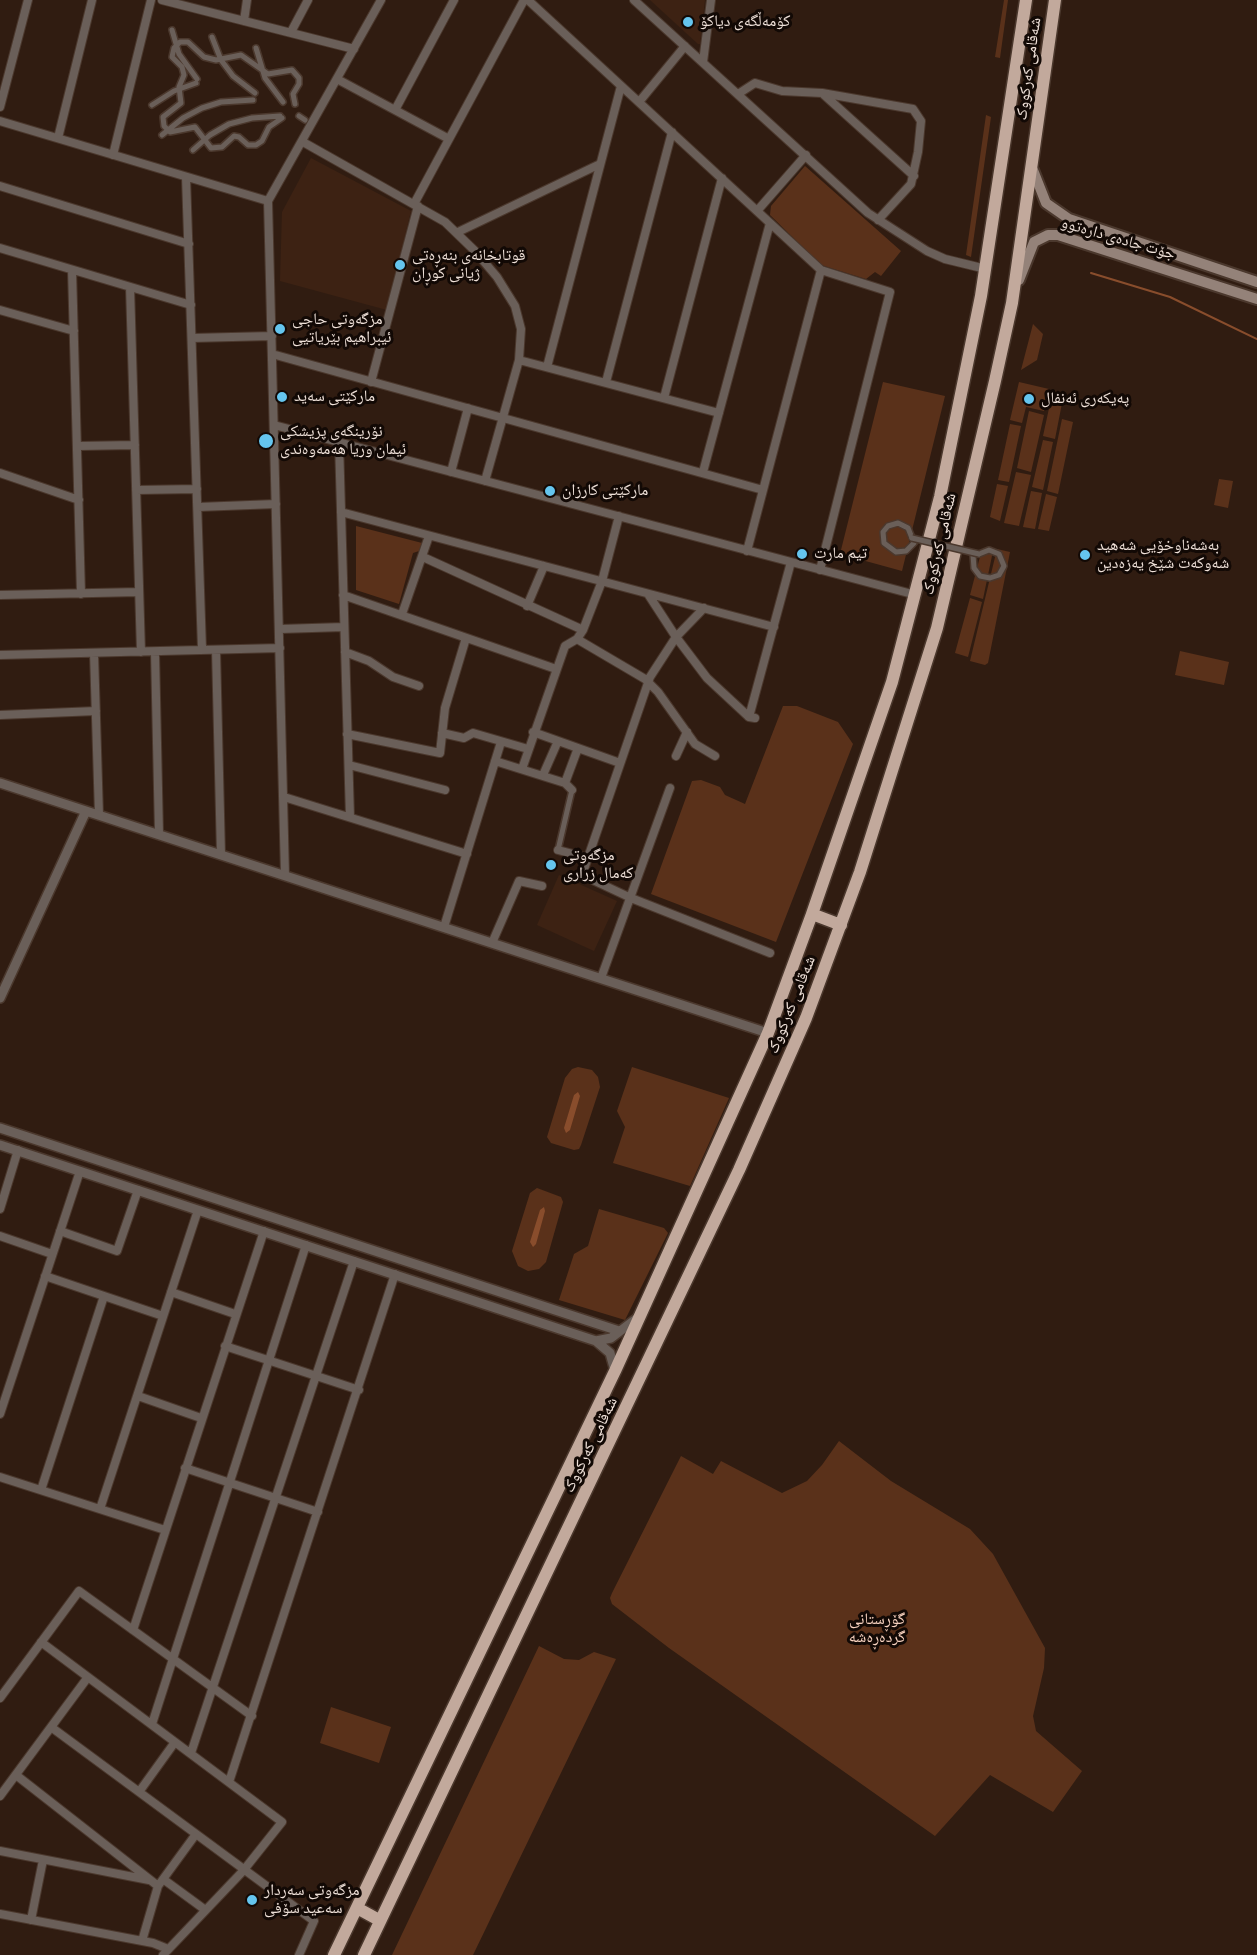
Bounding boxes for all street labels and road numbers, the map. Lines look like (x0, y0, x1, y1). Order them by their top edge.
street label: شەقامی کەرکووک (1012, 16, 1046, 122)
street label: جۆت جادەی دارەتوو (1059, 214, 1177, 264)
street label: شەقامی کەرکووک (919, 491, 961, 597)
street label: شەقامی کەرکووک (764, 953, 820, 1057)
street label: شەقامی کەرکووک (560, 1394, 622, 1496)

